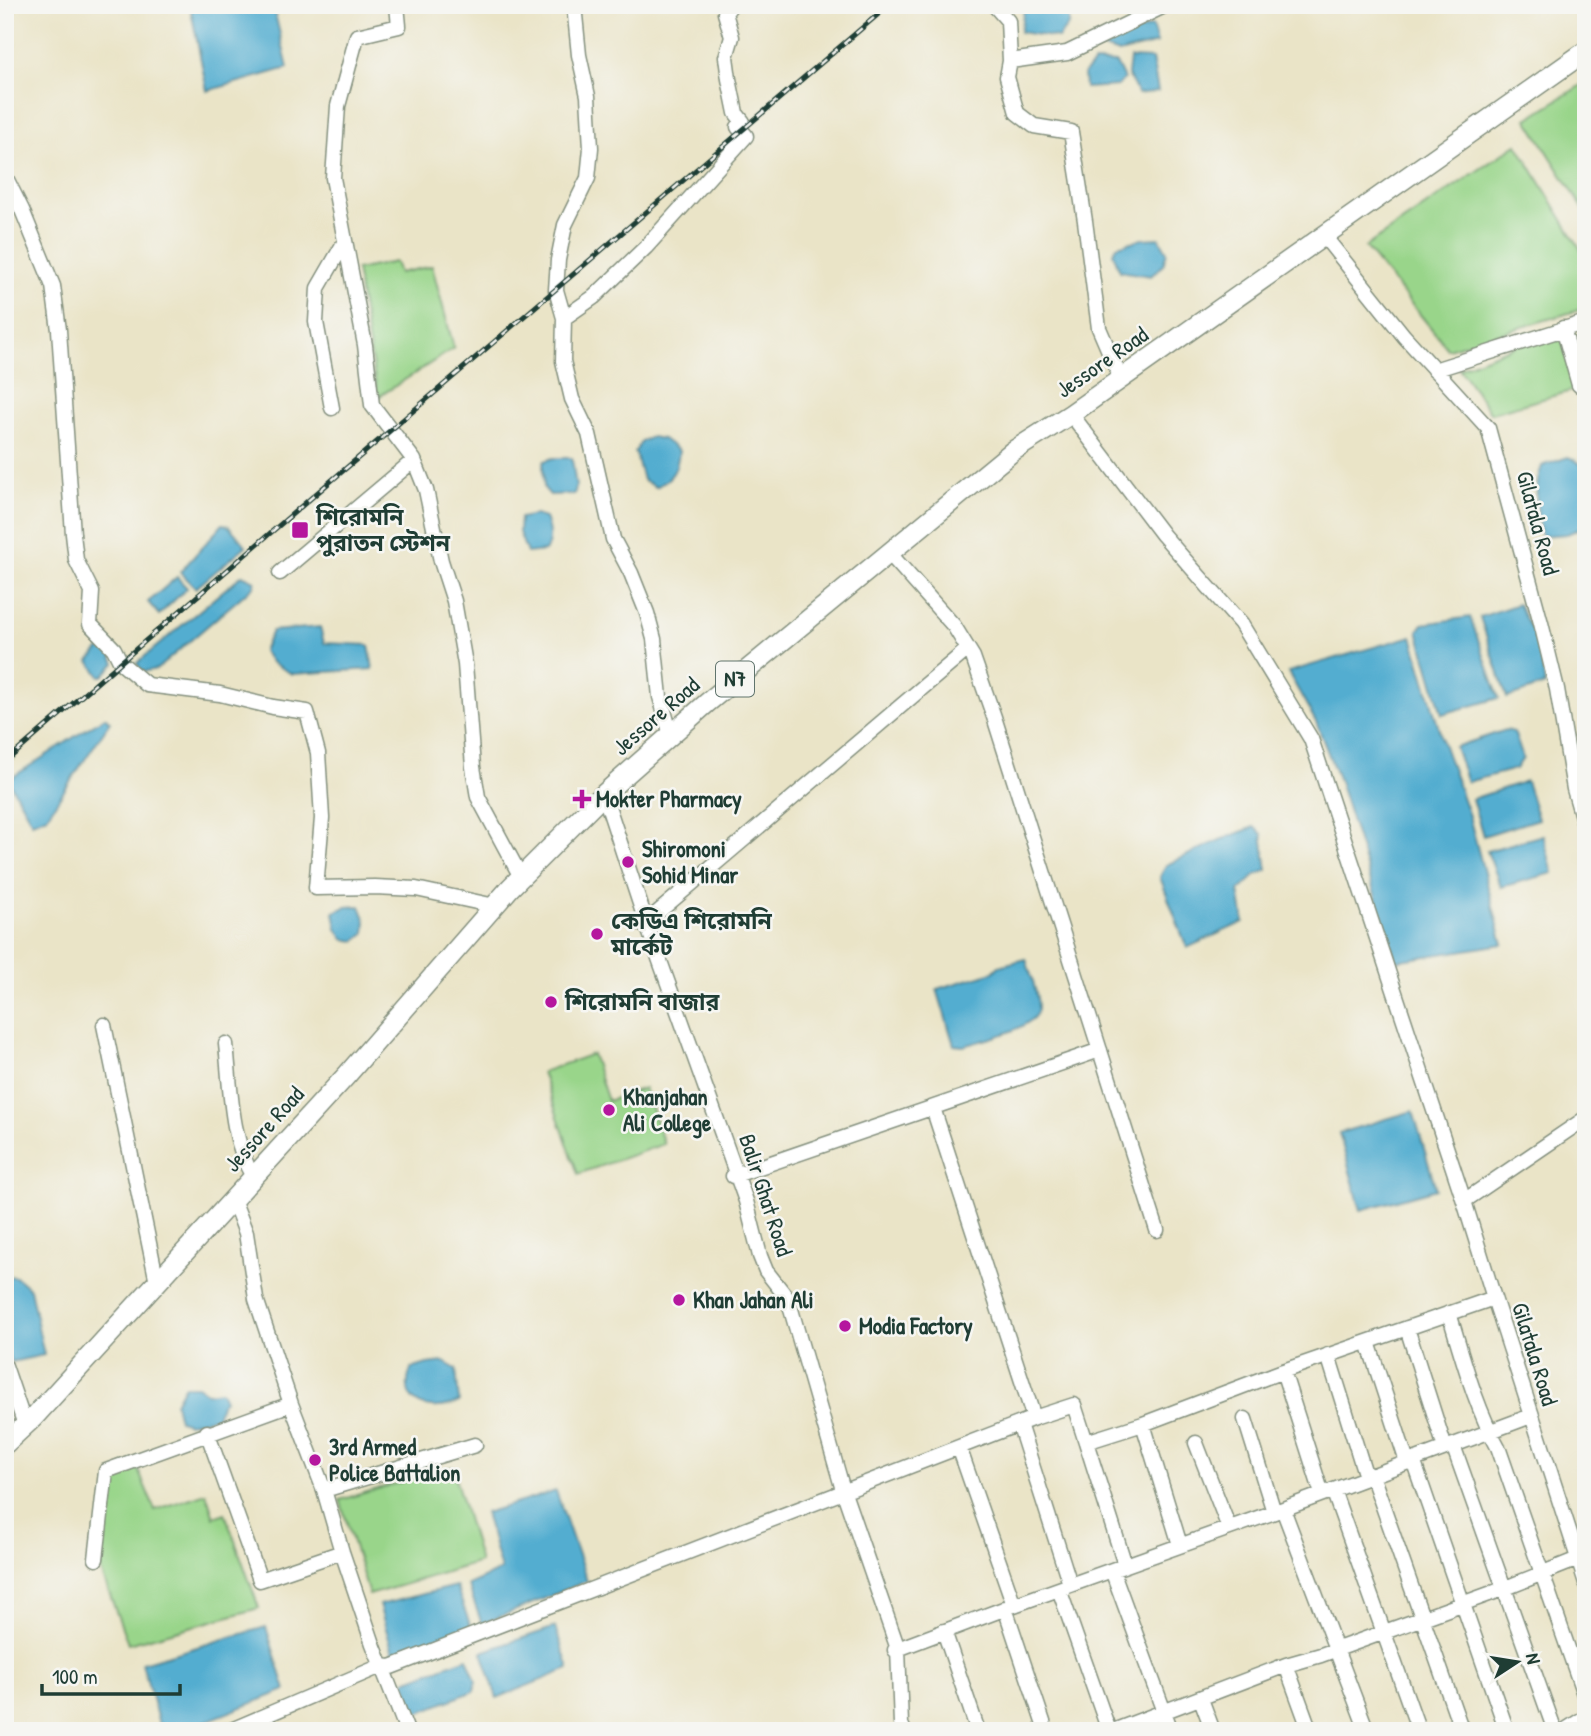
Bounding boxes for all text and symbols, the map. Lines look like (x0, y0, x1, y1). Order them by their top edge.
street label: Jessore Road (1050, 319, 1154, 405)
street label: Gilatala Road (1510, 467, 1567, 578)
place label: শিরোমনি পুরাতন স্টেশন (315, 501, 451, 558)
marker: শিরোমনি পুরাতন স্টেশন (290, 520, 310, 540)
road number: N7 (716, 662, 754, 696)
street label: Jessore Road (606, 669, 706, 762)
place label: Mokter Pharmacy (596, 783, 742, 815)
marker: Mokter Pharmacy (574, 791, 590, 807)
place label: Shiromoni Sohid Minar (642, 833, 738, 890)
marker: Shiromoni Sohid Minar (620, 854, 636, 870)
place label: কেডিএ শিরোমনি মার্কেট (610, 905, 772, 962)
marker: কেডিএ শিরোমনি মার্কেট (589, 926, 605, 942)
place label: শিরোমনি বাজার (564, 986, 720, 1017)
marker: শিরোমনি বাজার (543, 994, 559, 1010)
street label: Jessore Road (217, 1079, 311, 1178)
place label: Khanjahan Ali College (623, 1081, 712, 1139)
marker: Khanjahan Ali College (601, 1102, 617, 1118)
street label: Balir Ghat Road (732, 1130, 801, 1260)
place label: Khan Jahan Ali (693, 1284, 814, 1315)
marker: Khan Jahan Ali (671, 1292, 687, 1308)
street label: Gilatala Road (1505, 1298, 1566, 1409)
place label: Modia Factory (859, 1310, 973, 1342)
marker: Modia Factory (837, 1318, 853, 1334)
place label: 3rd Armed Police Battalion (329, 1431, 460, 1488)
marker: 3rd Armed Police Battalion (307, 1452, 323, 1468)
north arrow (1482, 1628, 1552, 1698)
text: N (1520, 1651, 1547, 1666)
scale bar (42, 1652, 180, 1696)
text: 100 m (52, 1662, 98, 1691)

